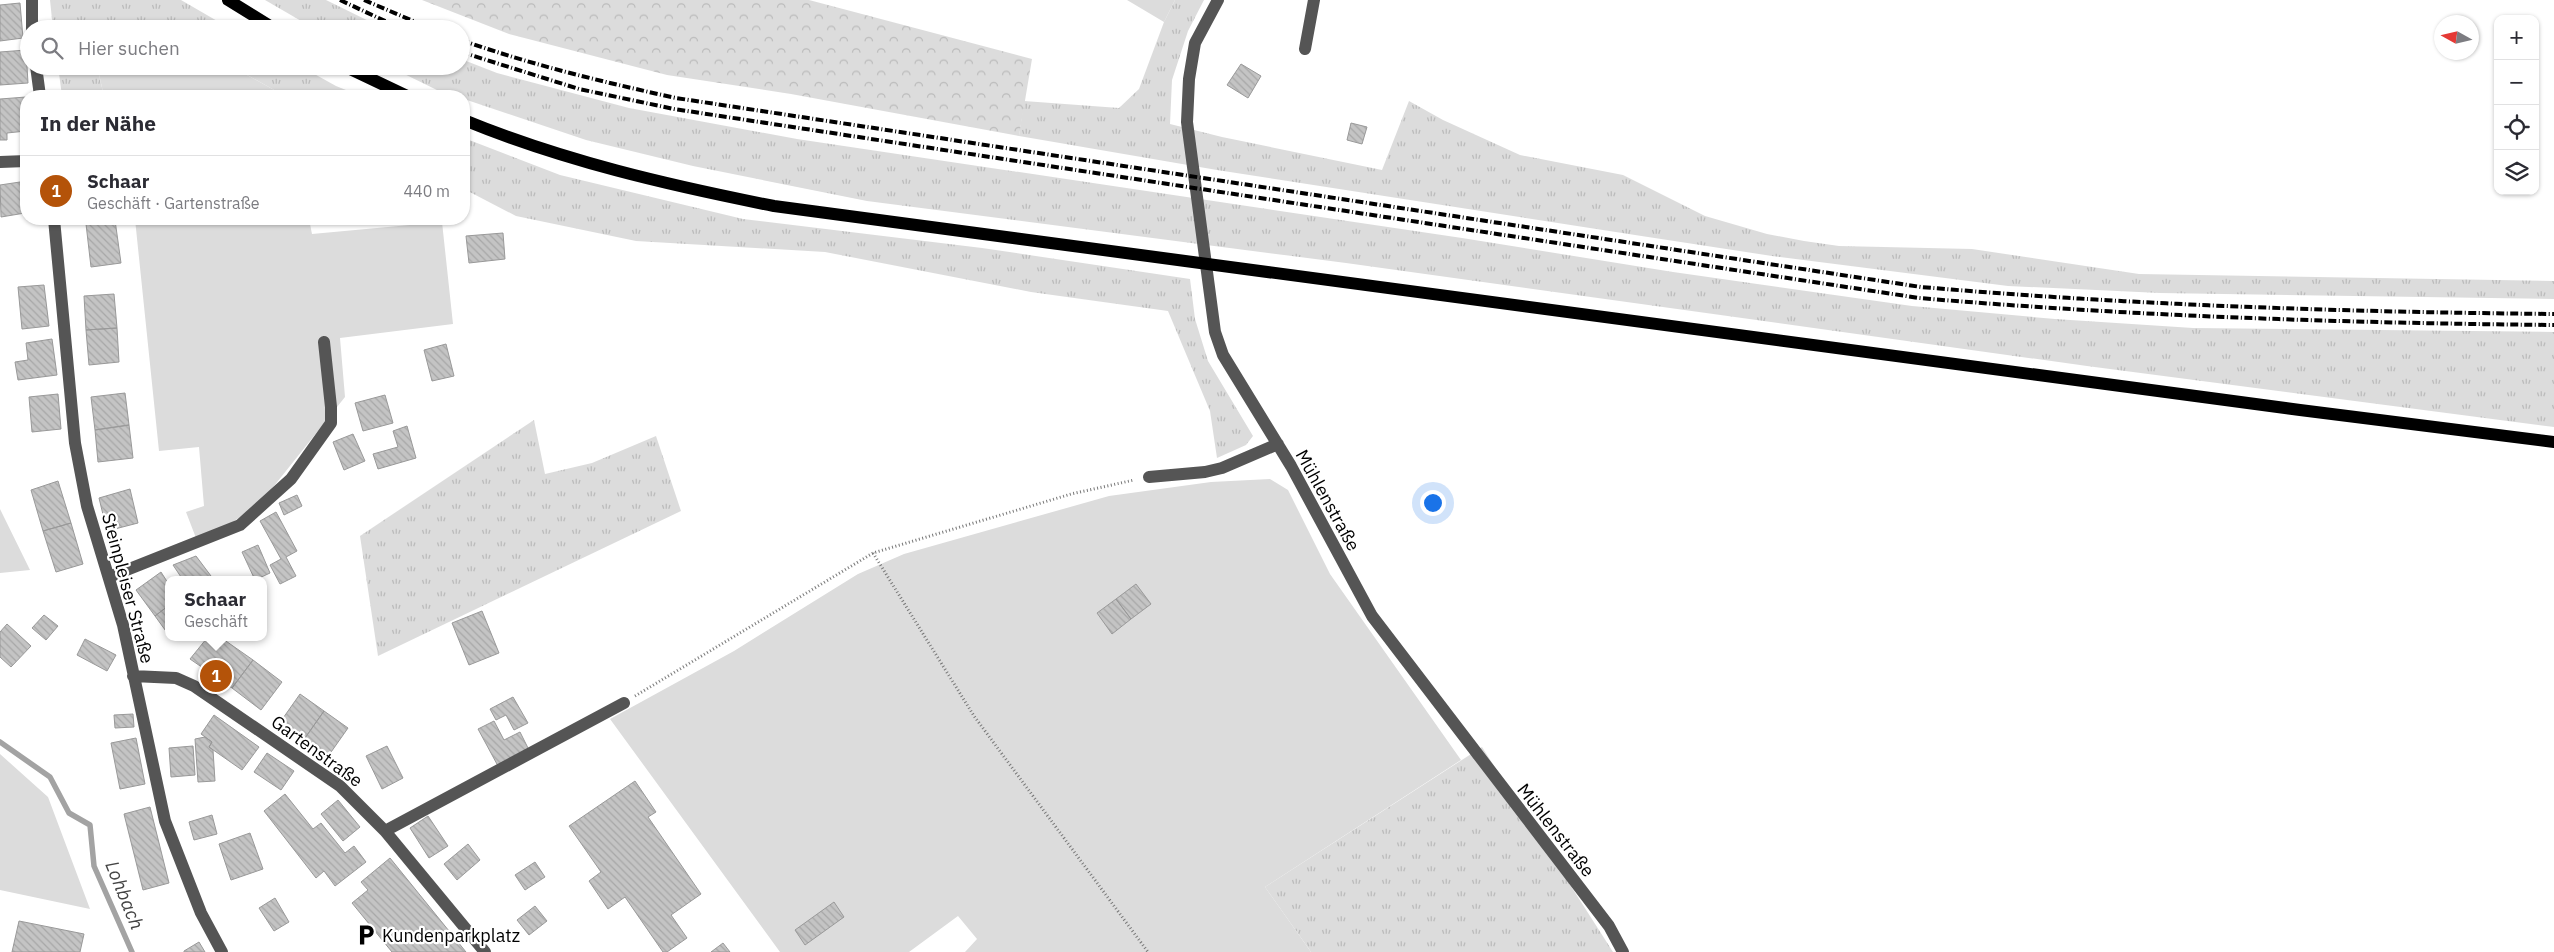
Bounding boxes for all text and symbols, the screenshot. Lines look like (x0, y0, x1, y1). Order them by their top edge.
north arrow (2434, 15, 2479, 60)
map controls (2494, 15, 2539, 195)
button: + (2494, 15, 2539, 60)
search box (20, 20, 470, 75)
icon: search (38, 34, 66, 62)
text: Hier suchen (78, 36, 180, 60)
button: − (2494, 60, 2539, 105)
button: locate (2494, 105, 2539, 150)
text: In der Nähe (40, 109, 156, 137)
button: layers (2494, 150, 2539, 195)
text: Schaar (87, 169, 149, 193)
text: 1 (51, 181, 61, 201)
text: 440 m (403, 181, 450, 201)
text: Geschäft · Gartenstraße (87, 193, 260, 213)
street label: Mühlenstraße (1291, 445, 1365, 555)
your location (1420, 490, 1446, 516)
street label: Steinpleiser Straße (97, 510, 159, 666)
popup (165, 576, 267, 641)
text: Schaar (184, 587, 246, 611)
text: Geschäft (184, 611, 248, 631)
pin: 1 (200, 657, 232, 695)
street label: Gartenstraße (267, 710, 367, 792)
street label: Mühlenstraße (1512, 779, 1600, 882)
water label: Lohbach (100, 857, 150, 933)
parking icon: Kundenparkplatz (353, 922, 379, 948)
place label: Kundenparkplatz (382, 924, 520, 947)

